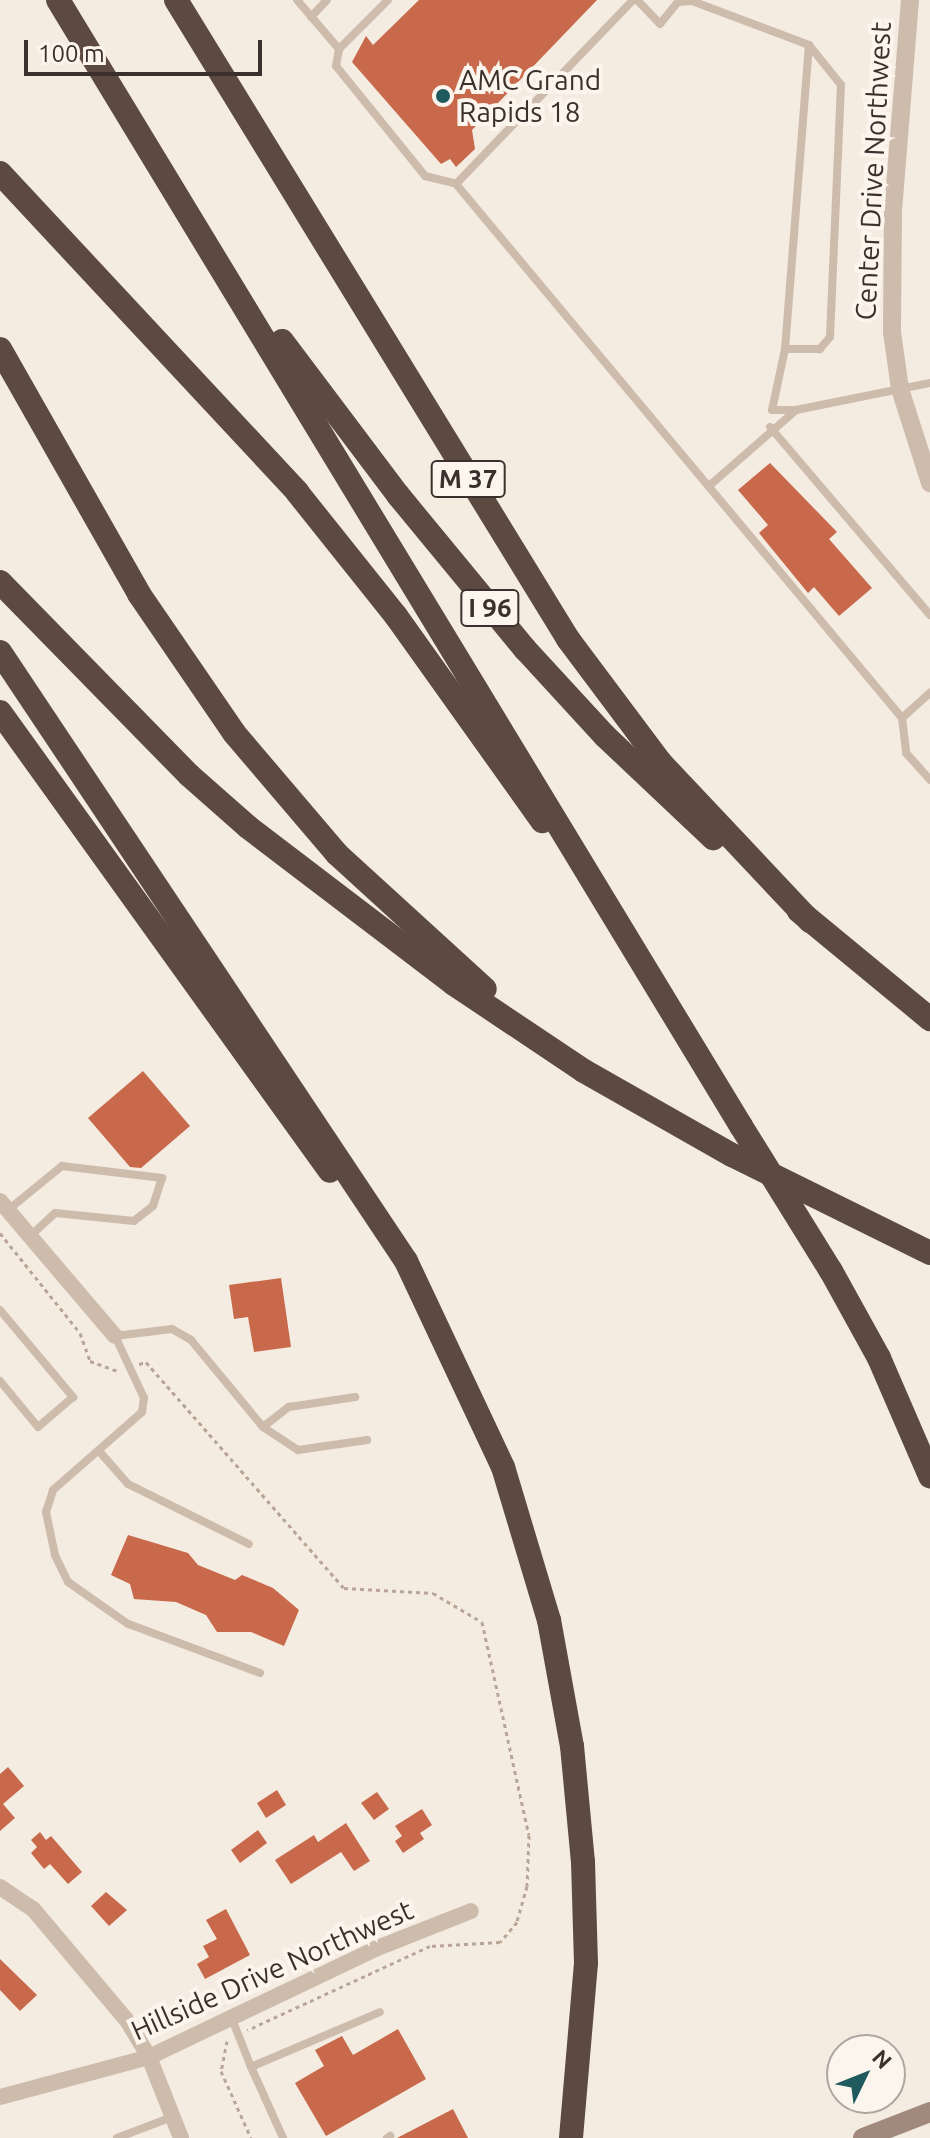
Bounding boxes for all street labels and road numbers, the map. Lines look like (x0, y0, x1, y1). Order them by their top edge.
street label: Center Drive Northwest (848, 21, 898, 321)
road number: M 37 (430, 457, 506, 501)
road number: I 96 (460, 586, 520, 630)
street label: Hillside Drive Northwest (126, 1893, 418, 2047)

